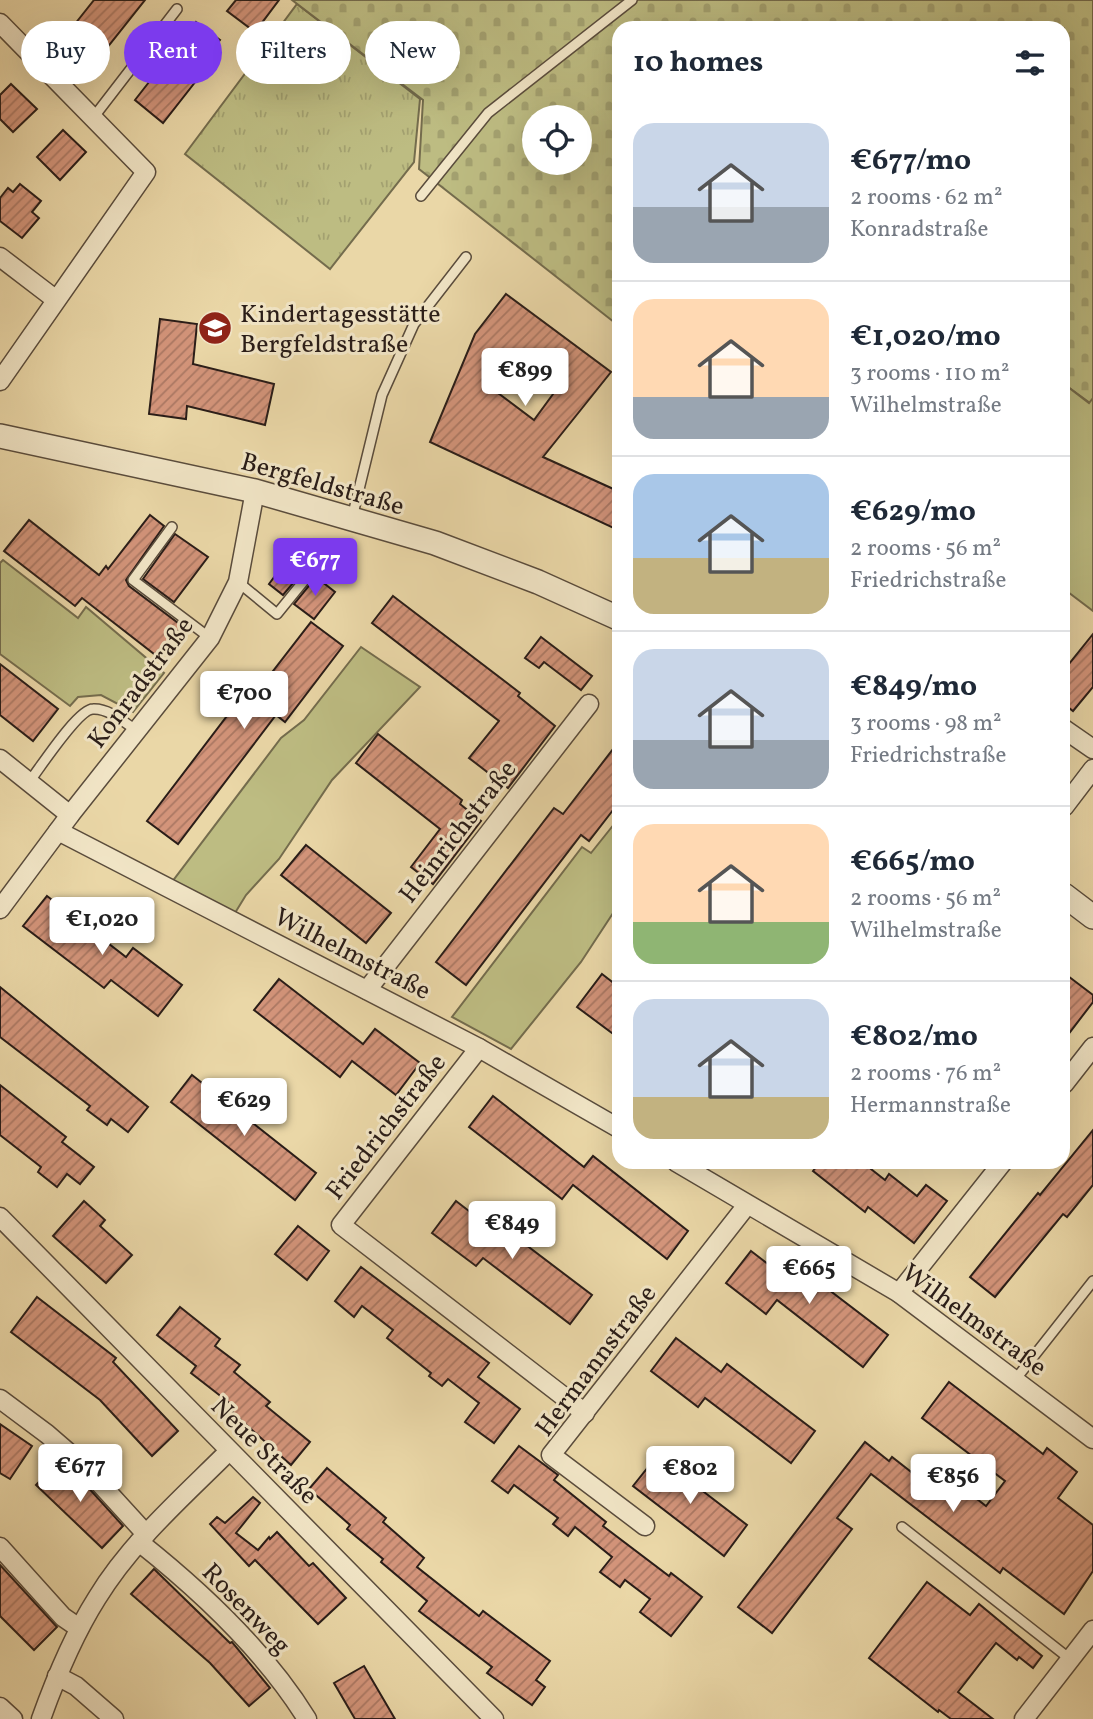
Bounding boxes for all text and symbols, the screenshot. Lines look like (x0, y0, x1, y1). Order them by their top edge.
chip: Buy (21, 21, 110, 84)
chip: Rent (124, 21, 222, 84)
chip: Filters (236, 21, 351, 84)
chip: New (365, 21, 460, 84)
text: 10 homes (633, 42, 763, 84)
icon: filters (1011, 44, 1049, 82)
map controls (522, 105, 592, 175)
button: locate (522, 105, 592, 175)
text: €677/mo (850, 140, 971, 182)
icon: home (689, 151, 773, 235)
text: 2 rooms · 62 m² (850, 182, 1002, 214)
text: Konradstraße (850, 214, 988, 246)
place label: Kindertagesstätte Bergfeldstraße (240, 297, 441, 363)
school or university icon: Kindertagesstätte Bergfeldstraße (196, 309, 234, 347)
text: €1,020/mo (850, 316, 1001, 358)
icon: home (689, 327, 773, 411)
pin: €899 (484, 348, 566, 408)
text: €899 (498, 355, 553, 387)
text: 3 rooms · 110 m² (850, 358, 1010, 390)
text: Wilhelmstraße (850, 390, 1002, 422)
street label: Bergfeldstraße (237, 444, 408, 525)
text: €629/mo (850, 491, 976, 533)
icon: home (689, 502, 773, 586)
text: 2 rooms · 56 m² (850, 533, 1001, 565)
pin: €677 (274, 538, 356, 598)
text: €677 (289, 545, 341, 577)
text: Friedrichstraße (850, 565, 1006, 597)
street label: Konradstraße (80, 610, 203, 756)
text: €849/mo (850, 666, 977, 708)
pin: €700 (203, 672, 285, 731)
icon: home (689, 677, 773, 761)
text: €700 (216, 678, 272, 710)
text: 3 rooms · 98 m² (850, 708, 1002, 740)
text: Friedrichstraße (850, 740, 1006, 772)
street label: Heinrichstraße (391, 753, 526, 911)
text: €665/mo (850, 841, 975, 883)
icon: home (689, 852, 773, 936)
text: 2 rooms · 56 m² (850, 883, 1001, 915)
pin: €1,020 (45, 898, 159, 957)
street label: Wilhelmstraße (268, 900, 437, 1010)
text: €1,020 (65, 904, 139, 936)
text: Wilhelmstraße (850, 915, 1002, 947)
text: €802/mo (850, 1016, 978, 1058)
icon: home (689, 1027, 773, 1111)
street label: Friedrichstraße (318, 1047, 455, 1208)
text: 2 rooms · 76 m² (850, 1058, 1001, 1090)
pin: €629 (203, 1078, 285, 1138)
text: €629 (217, 1085, 271, 1117)
text: Hermannstraße (850, 1090, 1011, 1122)
pin: €849 (471, 1202, 553, 1261)
text: €849 (485, 1208, 539, 1240)
pin: €665 (768, 1246, 850, 1306)
text: €665 (782, 1253, 836, 1285)
street label: Wilhelmstraße (894, 1256, 1054, 1386)
street label: Hermannstraße (528, 1278, 666, 1445)
street label: Neue Straße (202, 1390, 325, 1513)
pin: €677 (39, 1444, 121, 1504)
pin: €802 (649, 1446, 731, 1506)
text: €677 (54, 1451, 106, 1483)
text: €802 (662, 1453, 718, 1485)
pin: €856 (912, 1454, 994, 1514)
text: €856 (927, 1461, 979, 1493)
street label: Rosenweg (193, 1556, 298, 1663)

